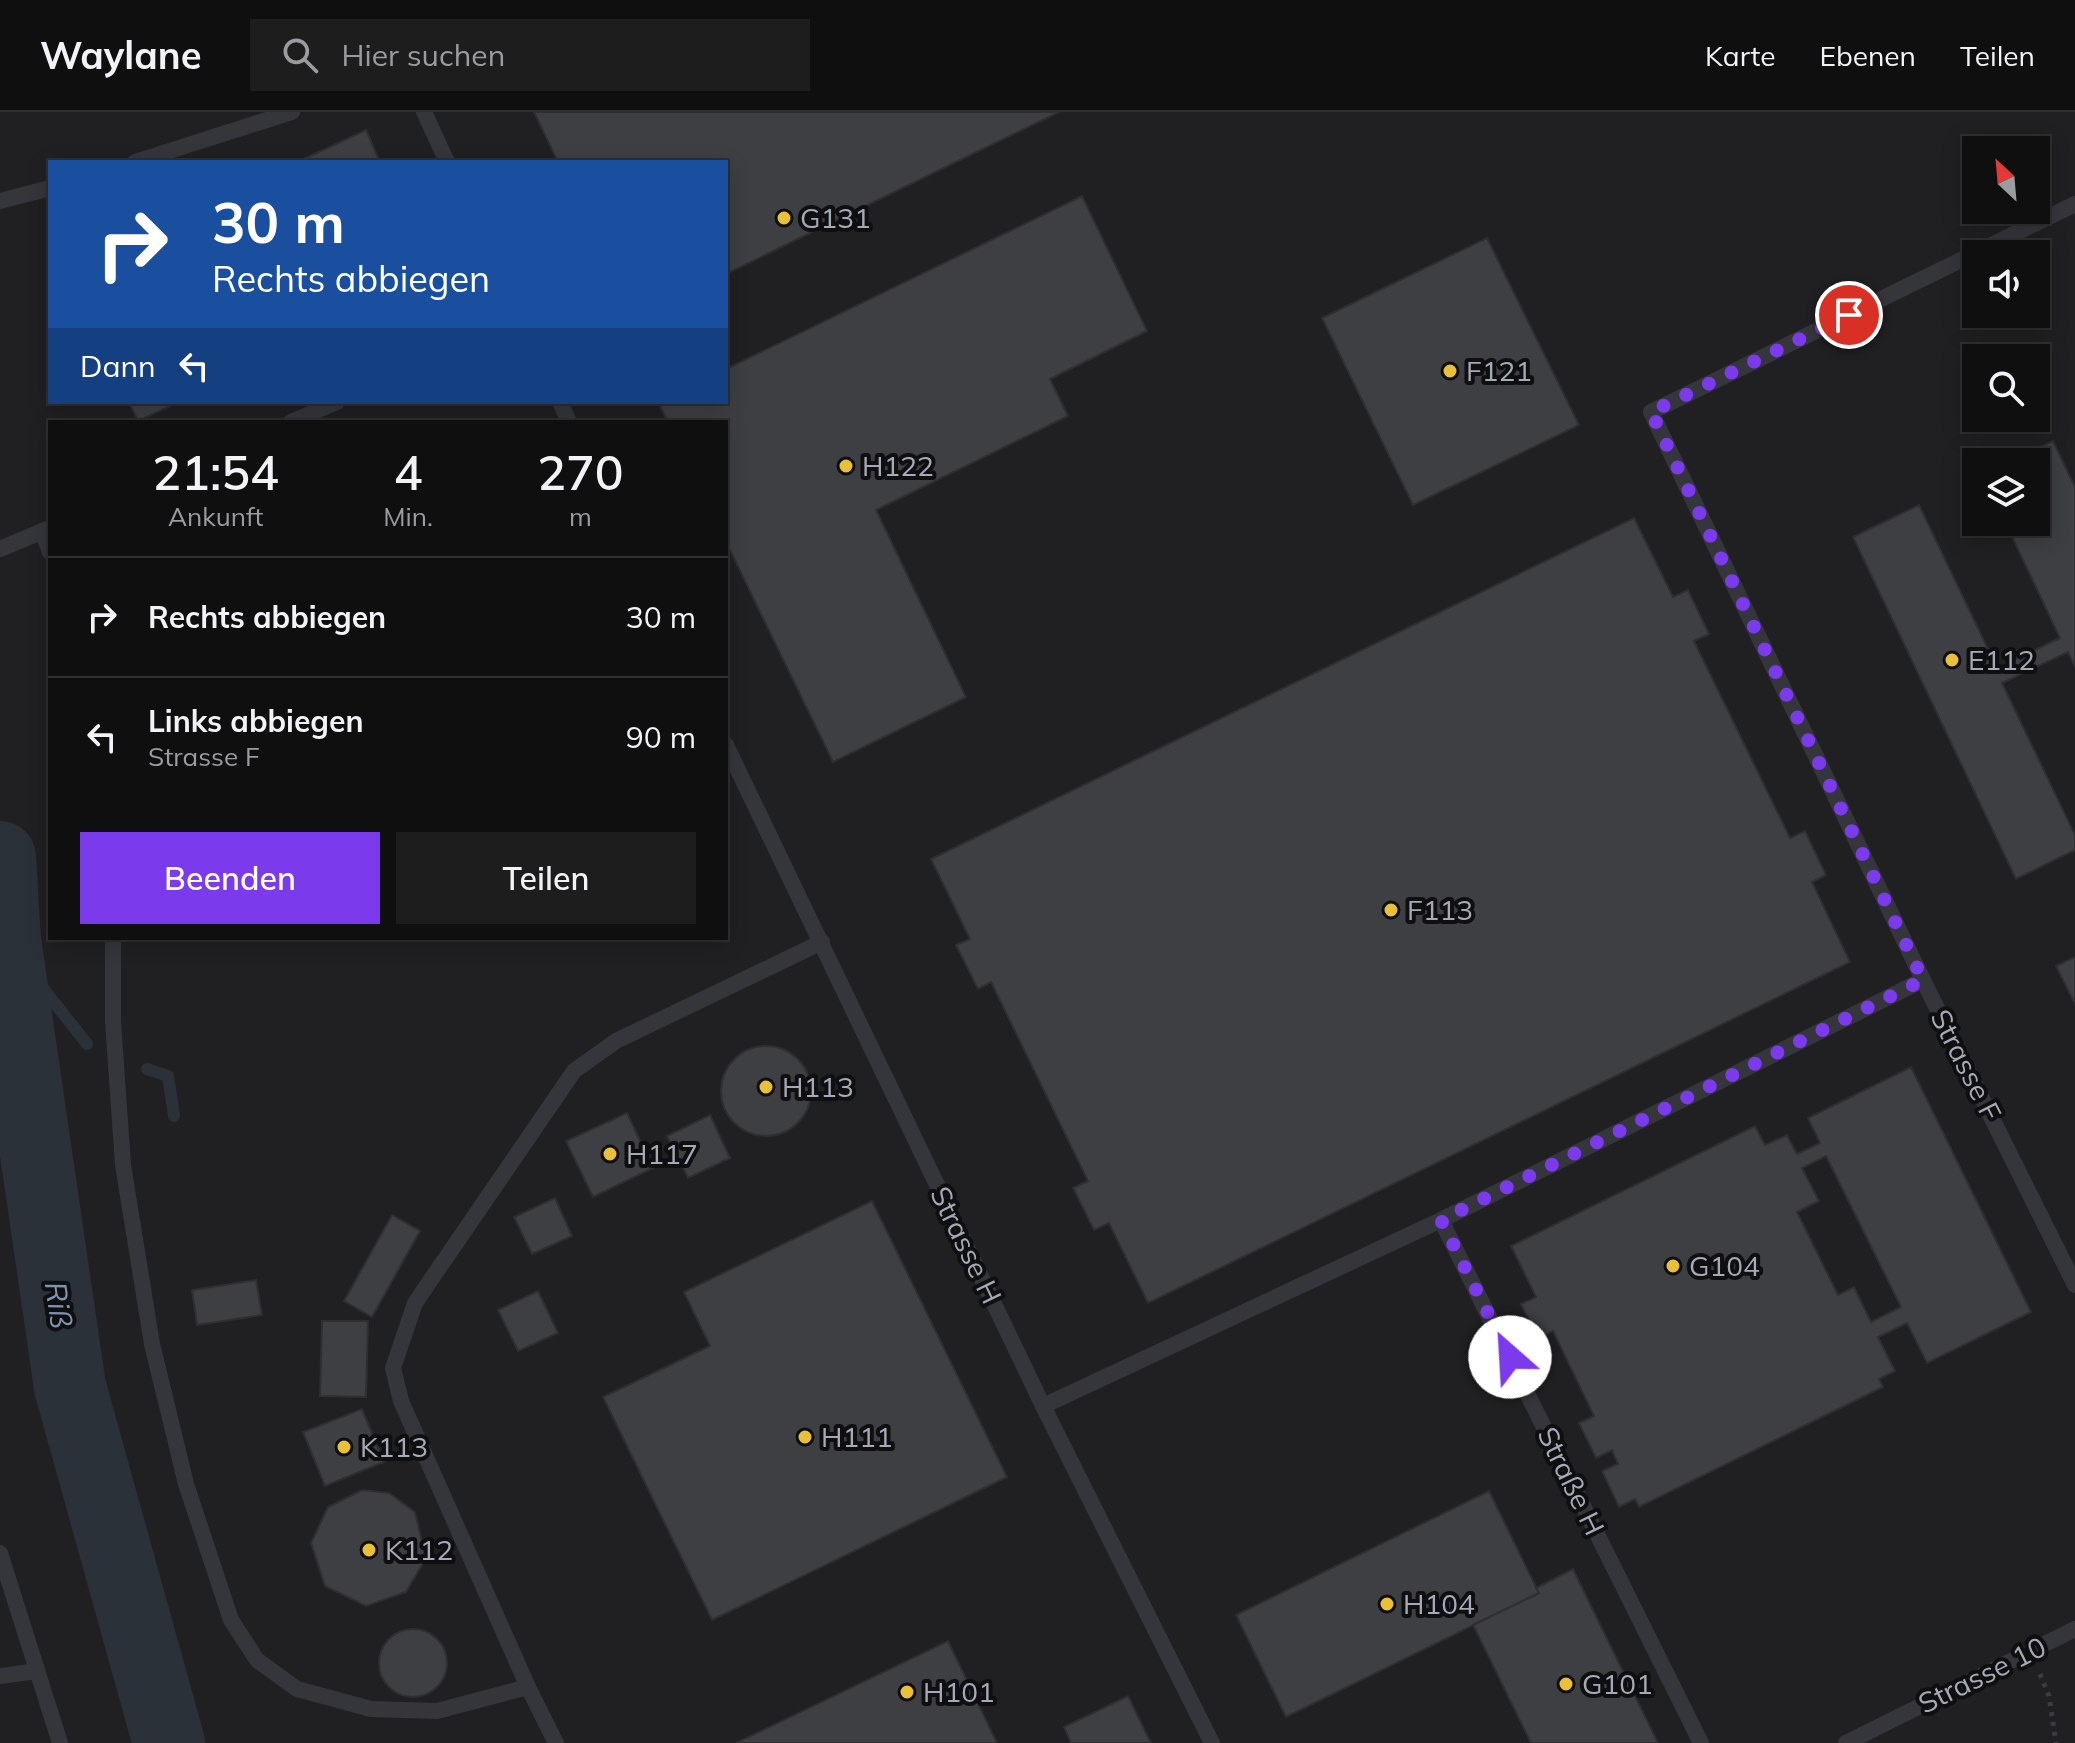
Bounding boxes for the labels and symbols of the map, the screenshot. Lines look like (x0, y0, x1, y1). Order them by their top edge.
north arrow (1962, 136, 2050, 224)
place label: G131 (800, 200, 871, 235)
marker: G131 (775, 209, 793, 227)
pin (1815, 281, 1883, 349)
place label: F121 (1466, 353, 1532, 388)
marker: F121 (1441, 362, 1459, 380)
place label: H122 (862, 448, 934, 483)
marker: H122 (837, 457, 855, 475)
place label: E112 (1968, 642, 2035, 677)
marker: E112 (1943, 651, 1961, 669)
place label: F113 (1407, 892, 1473, 927)
marker: F113 (1382, 901, 1400, 919)
street label: Strasse F (1924, 1003, 2009, 1126)
place label: H113 (782, 1069, 854, 1104)
marker: H113 (757, 1078, 775, 1096)
place label: H117 (626, 1136, 698, 1171)
marker: H117 (601, 1145, 619, 1163)
street label: Strasse H (923, 1181, 1010, 1309)
place label: G104 (1689, 1248, 1760, 1283)
marker: G104 (1664, 1257, 1682, 1275)
water label: Riß (37, 1279, 81, 1331)
position arrow (1468, 1315, 1552, 1399)
place label: H111 (821, 1419, 893, 1454)
street label: Straße H (1530, 1421, 1613, 1540)
marker: H111 (796, 1428, 814, 1446)
place label: K113 (360, 1429, 428, 1464)
marker: K113 (335, 1438, 353, 1456)
place label: K112 (385, 1532, 453, 1567)
marker: K112 (360, 1541, 378, 1559)
place label: H104 (1403, 1586, 1475, 1621)
marker: H104 (1378, 1595, 1396, 1613)
street label: Strasse 10 (1912, 1629, 2051, 1721)
place label: G101 (1582, 1666, 1653, 1701)
place label: H101 (923, 1674, 995, 1709)
marker: G101 (1557, 1675, 1575, 1693)
marker: H101 (898, 1683, 916, 1701)

